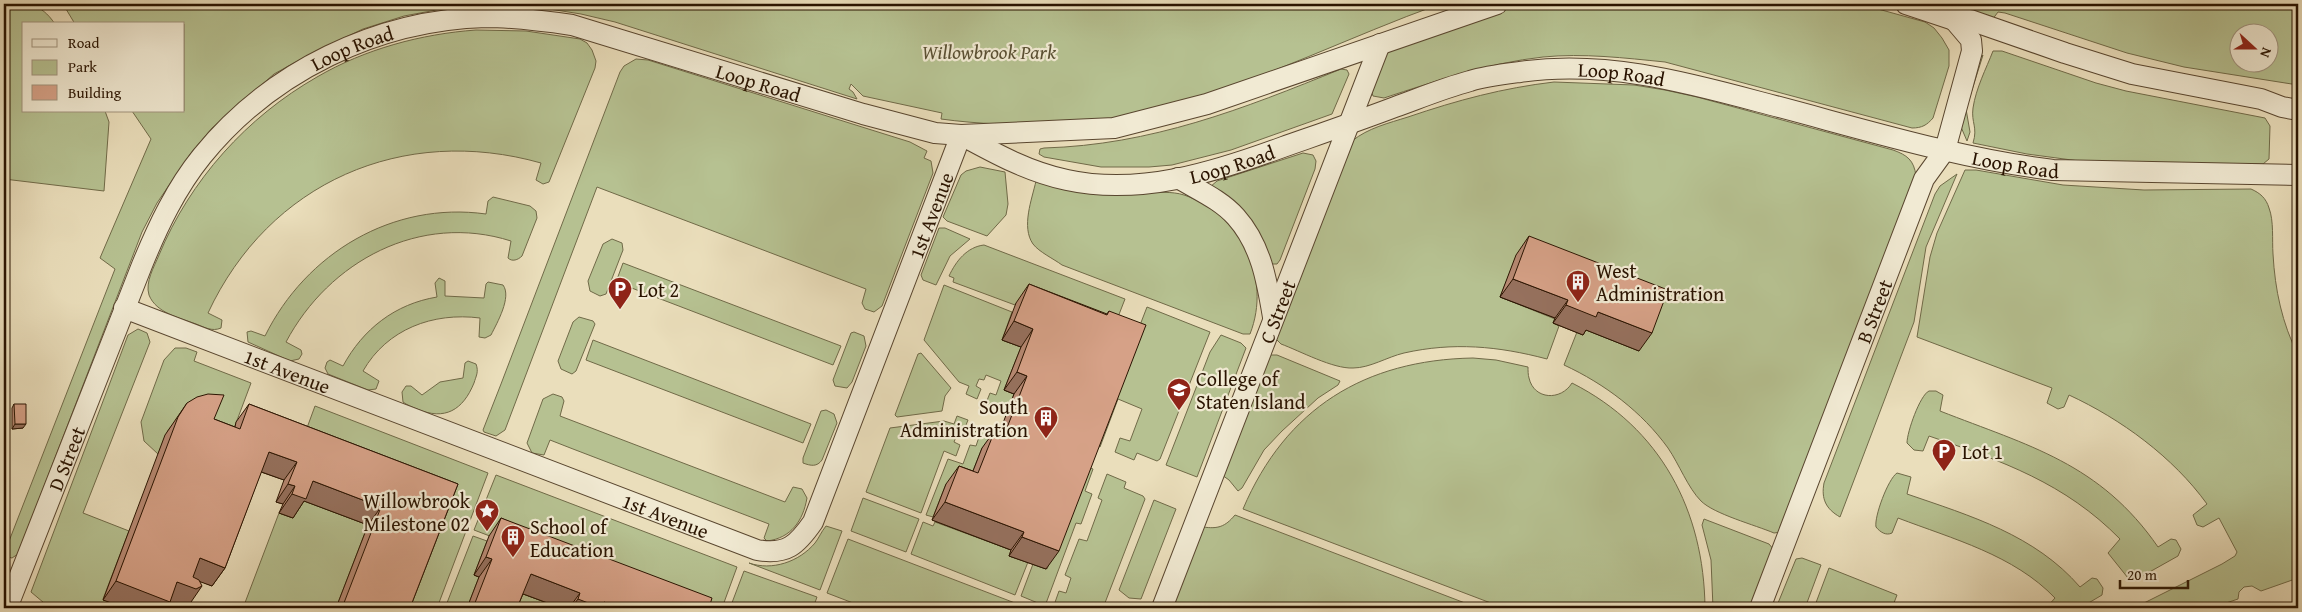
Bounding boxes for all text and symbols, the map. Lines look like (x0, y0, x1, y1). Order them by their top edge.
street label: Loop Road (305, 17, 397, 77)
legend (22, 22, 185, 112)
north arrow (2230, 22, 2280, 72)
text: Road (68, 32, 99, 53)
park label: Willowbrook Park (922, 37, 1057, 66)
text: N (2255, 45, 2277, 61)
street label: Loop Road (1578, 54, 1668, 93)
street label: Loop Road (713, 55, 805, 109)
text: Park (68, 56, 97, 77)
text: Building (68, 82, 122, 103)
street label: Loop Road (1187, 137, 1279, 190)
street label: Loop Road (1970, 142, 2059, 185)
street label: 1st Avenue (901, 168, 960, 263)
place label: West Administration (1596, 256, 1724, 308)
building icon: West Administration (1565, 269, 1591, 303)
place label: Lot 2 (638, 275, 679, 304)
street label: C Street (1251, 275, 1302, 347)
street label: B Street (1848, 275, 1899, 347)
parking icon: Lot 2 (607, 276, 633, 310)
street label: 1st Avenue (240, 341, 335, 400)
place label: College of Staten Island (1196, 364, 1306, 416)
school or university icon: College of Staten Island (1166, 377, 1192, 411)
place label: South Administration (900, 392, 1028, 444)
building icon: South Administration (1033, 405, 1059, 439)
street label: D Street (40, 422, 92, 495)
place label: Lot 1 (1962, 437, 2003, 466)
parking icon: Lot 1 (1931, 438, 1957, 472)
street label: 1st Avenue (618, 485, 713, 545)
place label: Willowbrook Milestone 02 (363, 486, 471, 538)
place icon: Willowbrook Milestone 02 (474, 498, 500, 532)
place label: School of Education (530, 512, 614, 564)
building icon: School of Education (500, 524, 526, 558)
scale bar (2120, 557, 2187, 589)
text: 20 m (2127, 564, 2158, 585)

